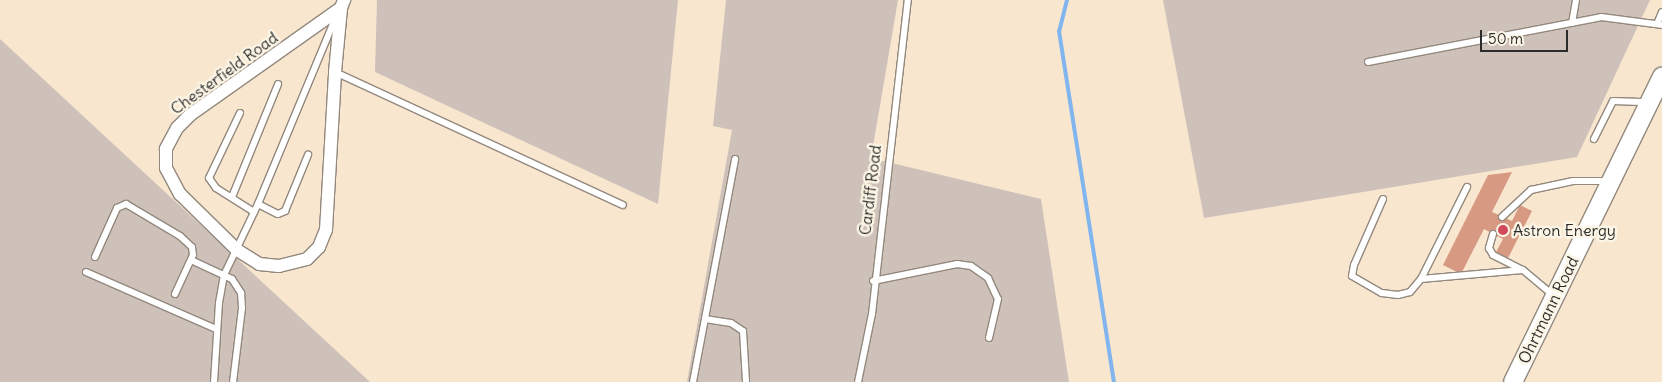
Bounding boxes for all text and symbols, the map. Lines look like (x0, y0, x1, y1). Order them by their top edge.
scale bar (1482, 20, 1570, 52)
street label: Chesterfield Road (167, 28, 281, 118)
text: 50 m (1488, 29, 1523, 48)
street label: Cardiff Road (855, 144, 885, 236)
place label: Astron Energy (1513, 220, 1616, 240)
marker: Astron Energy (1497, 224, 1509, 236)
street label: Ohrtmann Road (1514, 253, 1582, 367)

